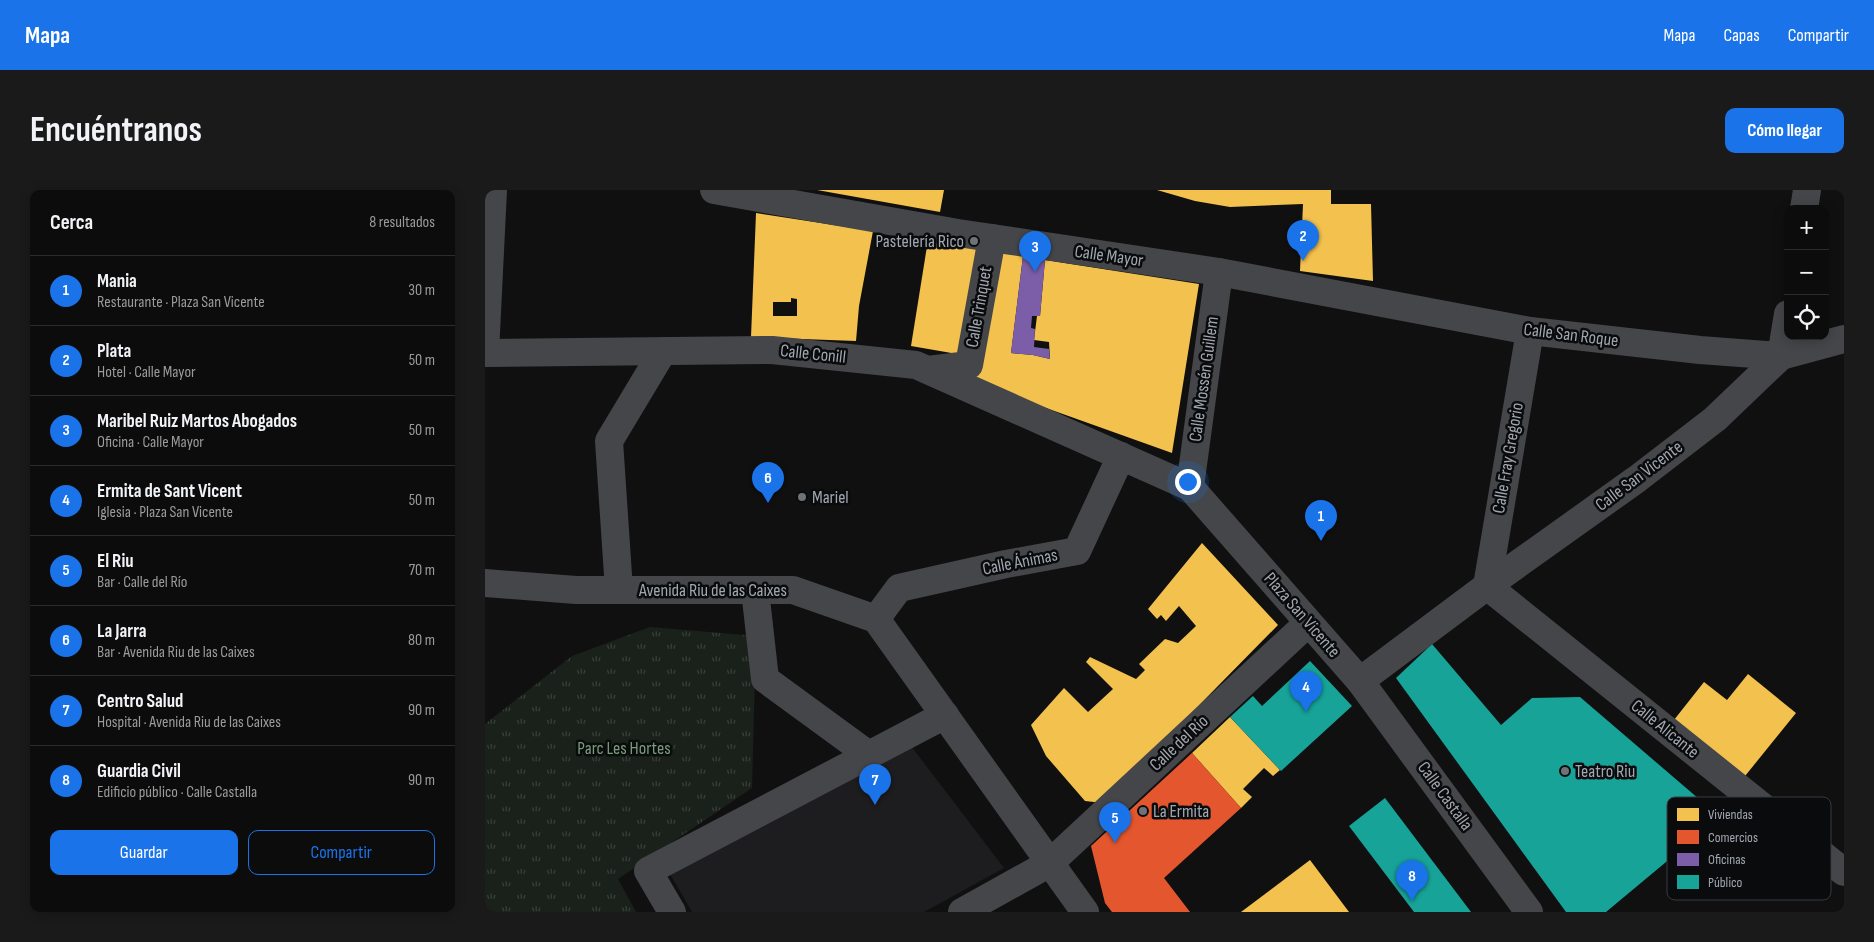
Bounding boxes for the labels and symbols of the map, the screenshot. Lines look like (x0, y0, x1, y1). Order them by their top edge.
pin: 2 (1287, 220, 1319, 261)
place label: Pastelería Rico (876, 231, 964, 252)
pin: 3 (1019, 231, 1051, 272)
marker: Pastelería Rico (968, 235, 980, 247)
street label: Calle Mayor (1073, 241, 1145, 271)
street label: Calle Trinquet (962, 264, 997, 349)
street label: Calle Mossén Guillem (1185, 315, 1223, 443)
street label: Calle San Roque (1522, 319, 1620, 351)
street label: Calle Conill (779, 340, 847, 368)
street label: Calle Fray Gregorio (1488, 401, 1528, 515)
street label: Calle San Vicente (1591, 436, 1687, 516)
pin: 6 (752, 462, 784, 503)
your location (1175, 469, 1201, 495)
place label: Mariel (812, 487, 849, 508)
marker: Mariel (796, 491, 808, 503)
pin: 1 (1305, 500, 1337, 541)
street label: Calle Ánimas (981, 544, 1059, 580)
street label: Plaza San Vicente (1259, 568, 1345, 662)
street label: Avenida Riu de las Caixes (638, 580, 787, 601)
pin: 4 (1290, 671, 1322, 712)
street label: Calle Alicante (1627, 695, 1703, 763)
street label: Calle del Río (1145, 711, 1213, 775)
park label: Parc Les Hortes (577, 738, 671, 759)
street label: Calle Castalla (1413, 757, 1477, 835)
place label: Teatro Riu (1575, 761, 1635, 782)
pin: 7 (859, 764, 891, 805)
marker: Teatro Riu (1559, 765, 1571, 777)
legend (1667, 797, 1831, 900)
place label: La Ermita (1153, 801, 1209, 822)
pin: 5 (1099, 802, 1131, 843)
marker: La Ermita (1137, 805, 1149, 817)
text: Viviendas (1708, 806, 1753, 823)
text: Comercios (1708, 829, 1758, 846)
text: Oficinas (1708, 851, 1746, 868)
pin: 8 (1396, 860, 1428, 901)
text: Público (1708, 874, 1743, 891)

